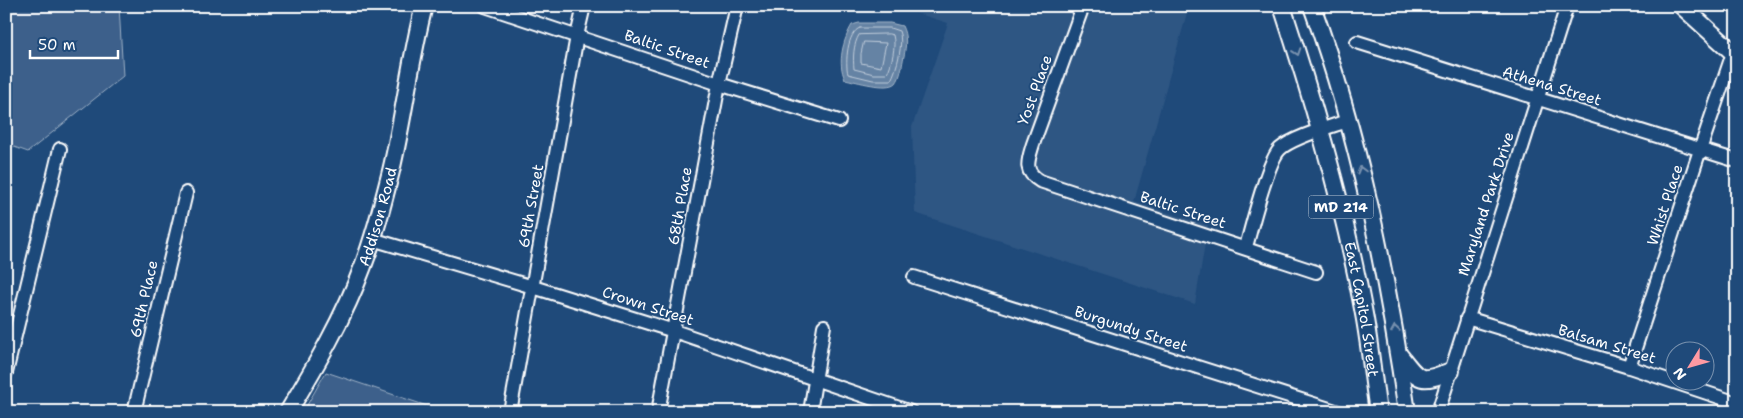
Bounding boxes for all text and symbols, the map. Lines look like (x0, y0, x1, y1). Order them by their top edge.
street label: Baltic Street (622, 25, 712, 73)
scale bar (30, 28, 118, 60)
text: 50 m (38, 35, 76, 55)
one-way arrow (1291, 48, 1301, 56)
street label: Yost Place (1013, 52, 1057, 128)
street label: Athena Street (1500, 61, 1604, 111)
street label: Maryland Park Drive (1453, 129, 1519, 279)
street label: Whist Place (1642, 162, 1688, 248)
street label: 69th Street (514, 163, 548, 249)
street label: Addison Road (354, 165, 402, 269)
street label: 68th Place (663, 165, 697, 247)
one-way arrow (1356, 166, 1366, 175)
street label: Baltic Street (1137, 187, 1229, 233)
road number: MD 214 (1308, 196, 1374, 218)
street label: East Capitol Street (1339, 240, 1383, 378)
street label: 69th Place (125, 258, 163, 340)
street label: Crown Street (600, 282, 696, 330)
street label: Burgundy Street (1072, 301, 1190, 357)
street label: Balsam Street (1556, 320, 1658, 368)
one-way arrow (1390, 325, 1400, 333)
north arrow (1666, 340, 1716, 390)
text: N (1669, 364, 1690, 384)

